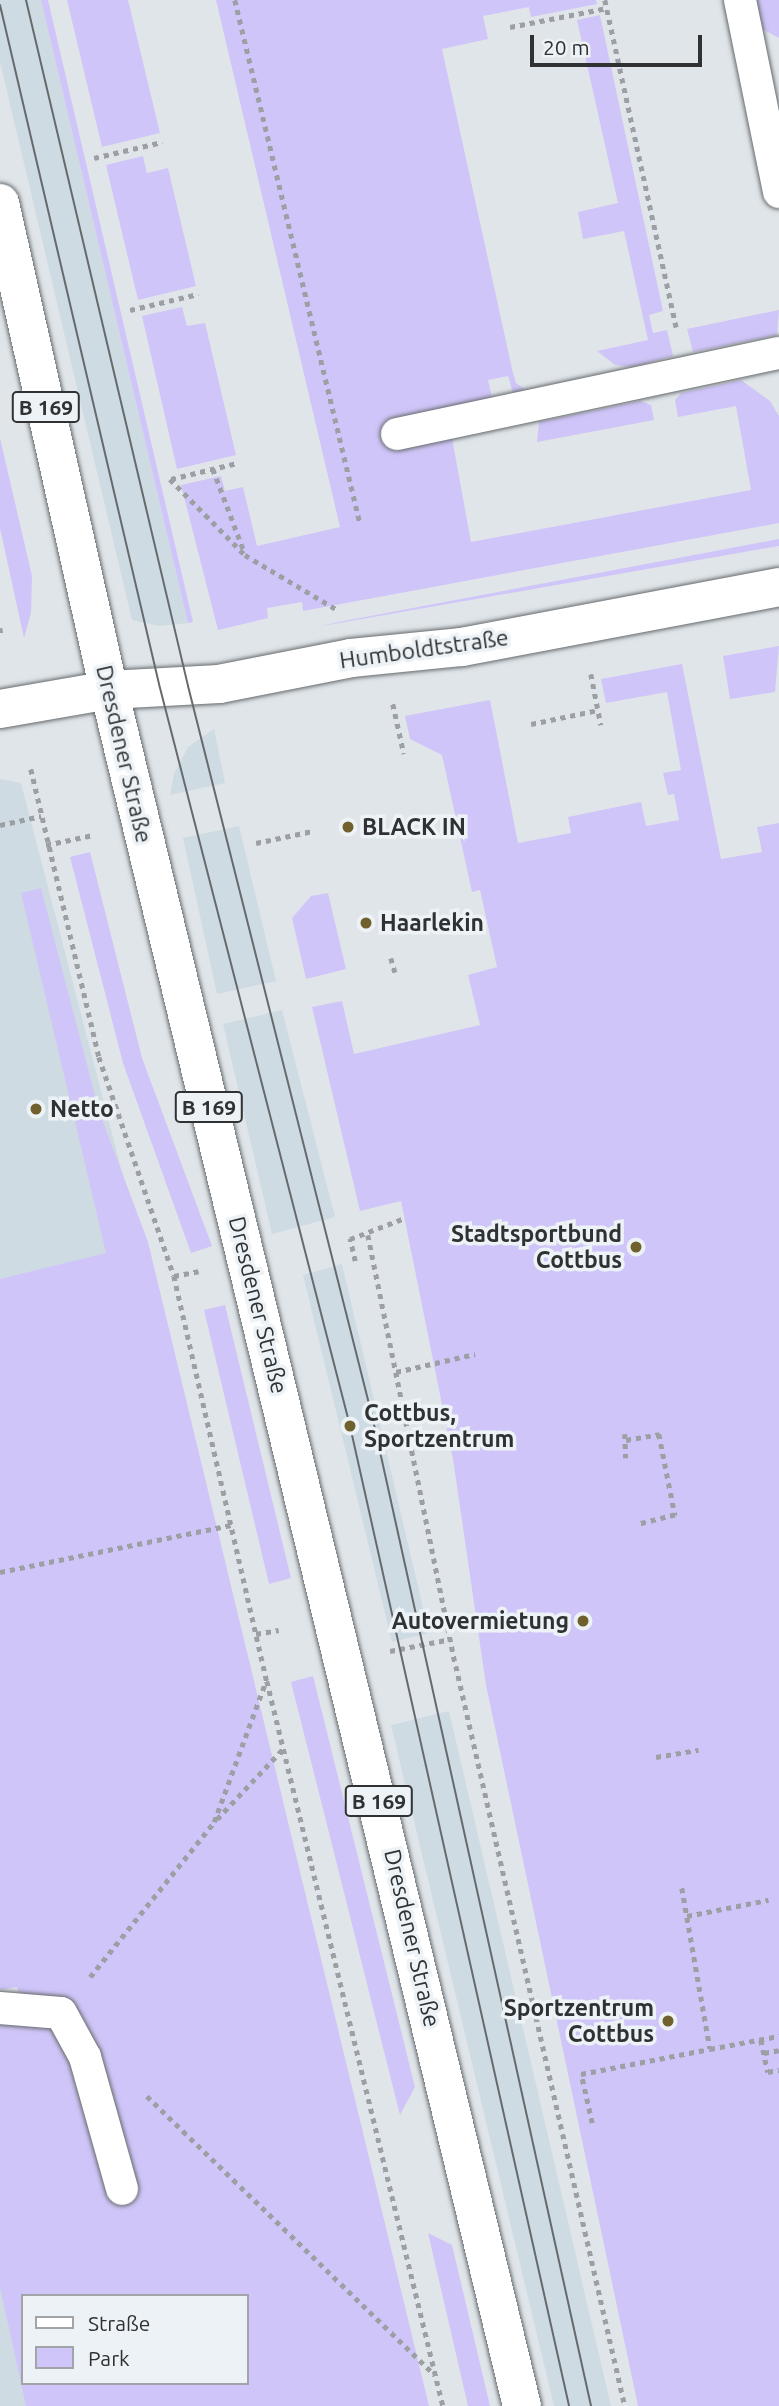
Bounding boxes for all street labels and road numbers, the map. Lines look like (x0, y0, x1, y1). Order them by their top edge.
road number: B 169 (11, 390, 81, 424)
street label: Humboldtstraße (338, 623, 510, 675)
street label: Dresdener Straße (90, 662, 158, 846)
road number: B 169 (174, 1090, 244, 1124)
street label: Dresdener Straße (223, 1213, 293, 1397)
road number: B 169 (344, 1784, 414, 1818)
street label: Dresdener Straße (378, 1846, 446, 2030)

